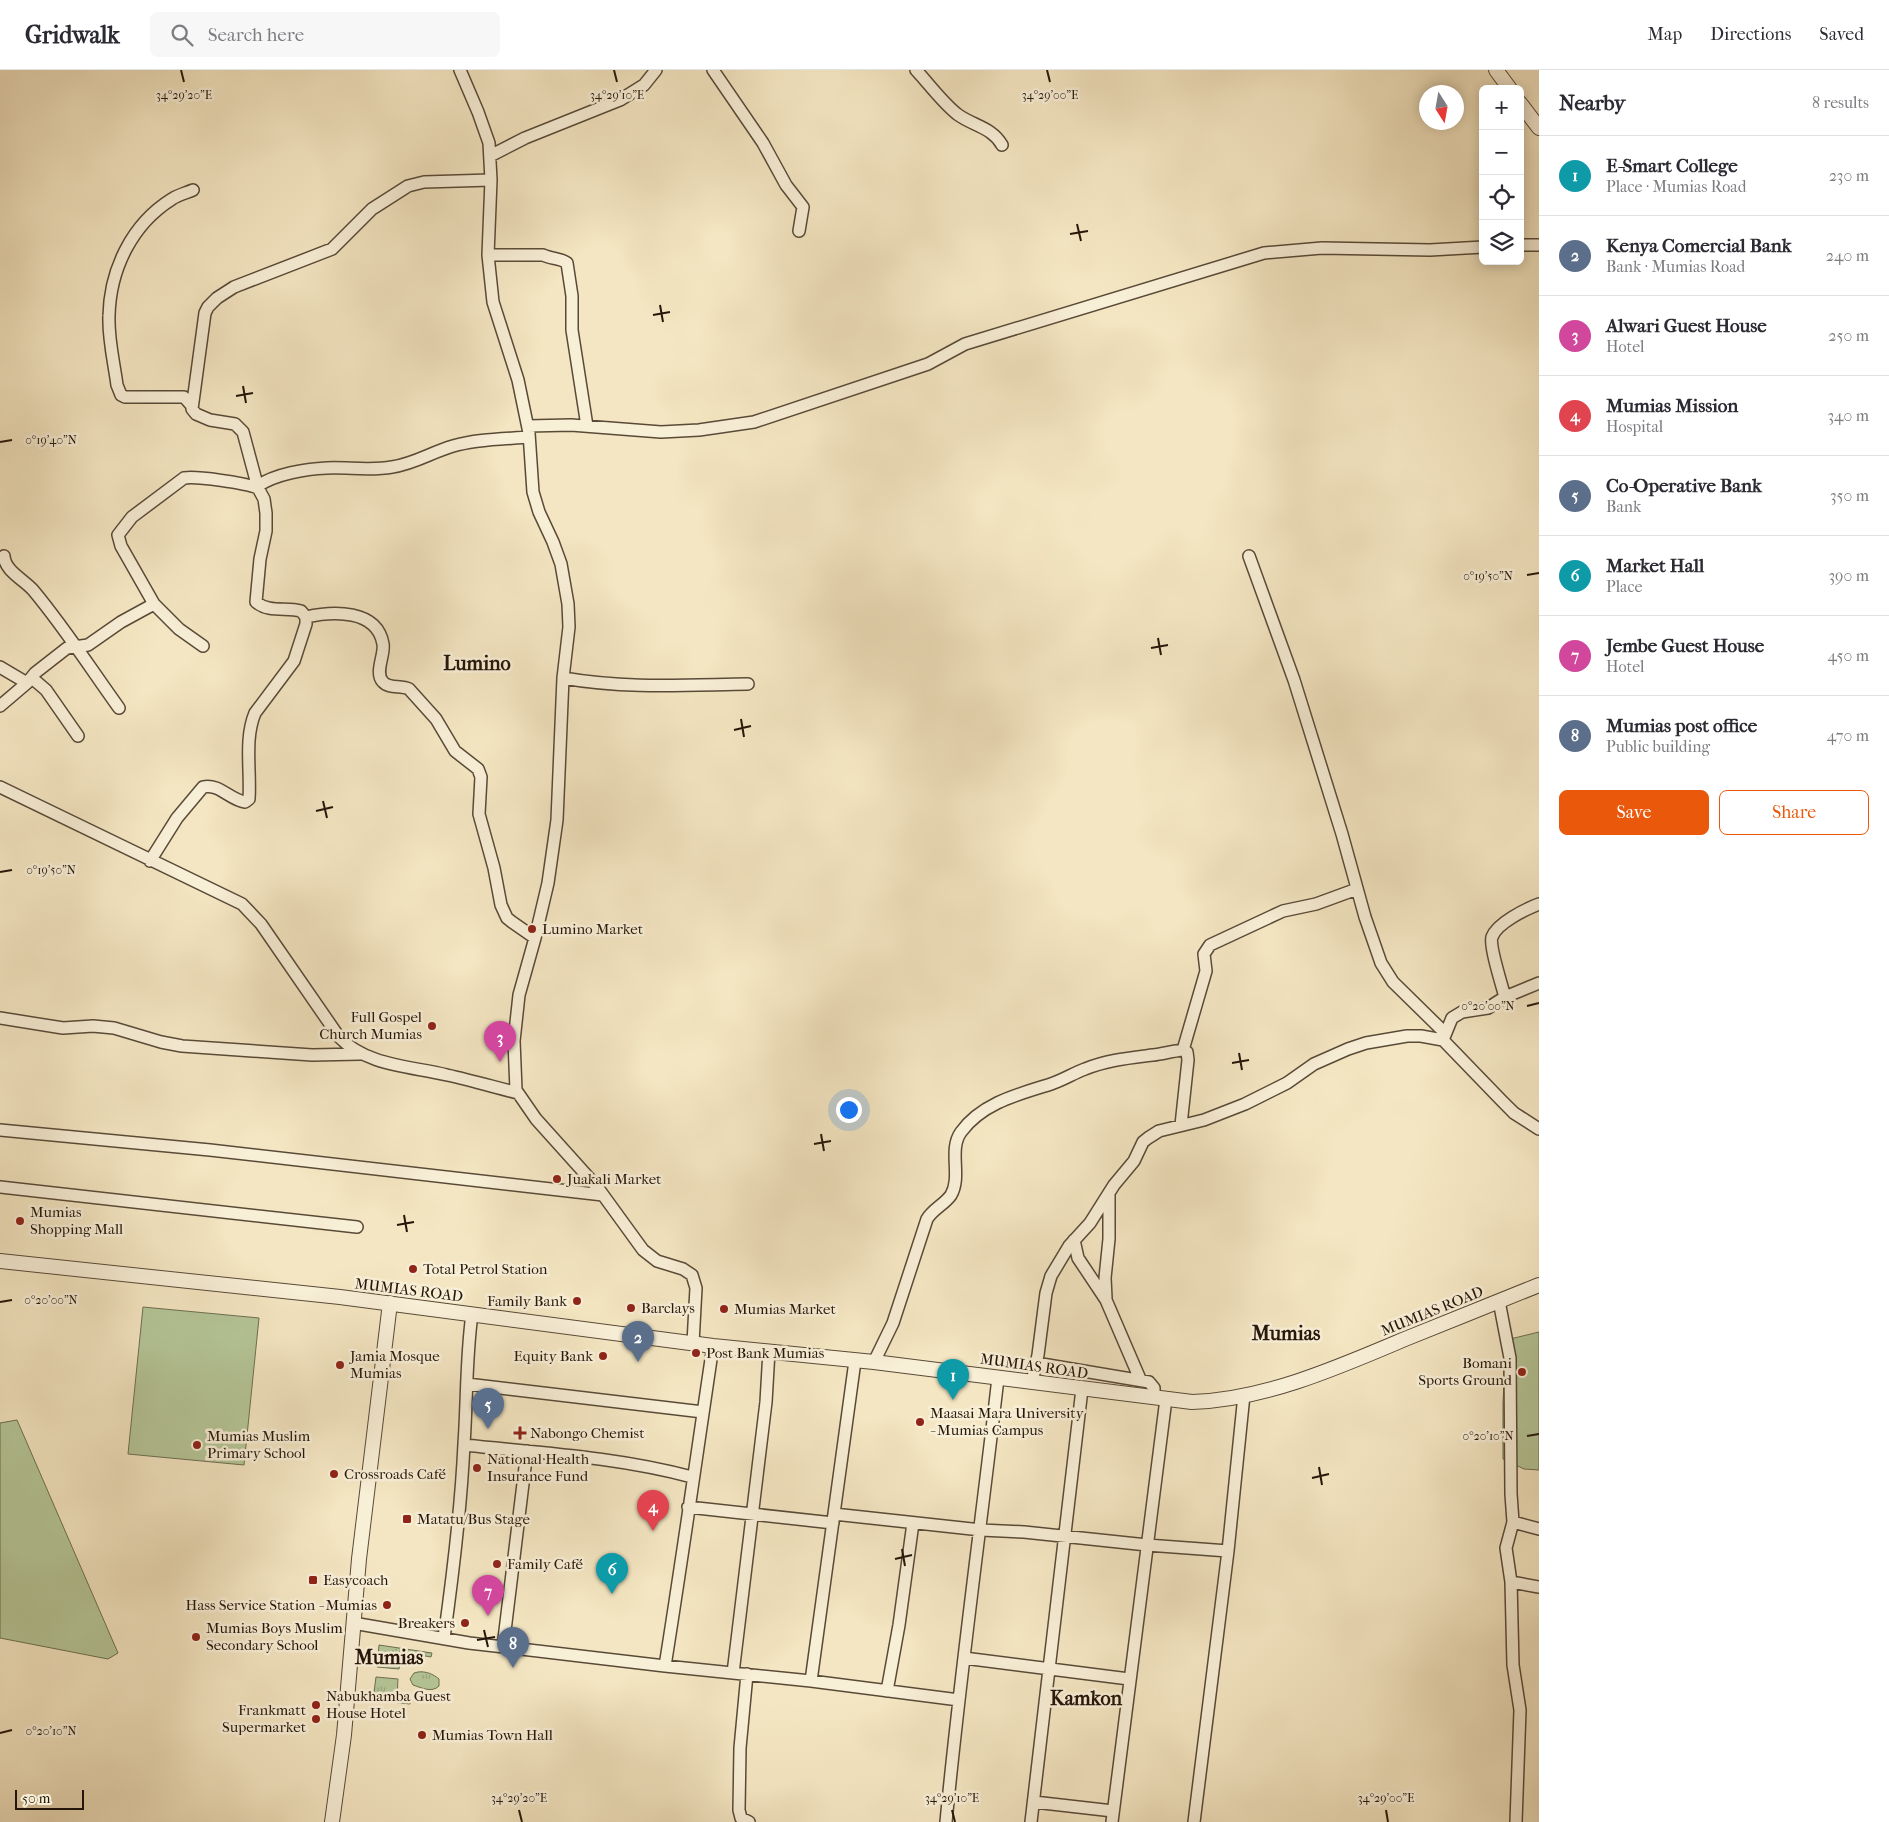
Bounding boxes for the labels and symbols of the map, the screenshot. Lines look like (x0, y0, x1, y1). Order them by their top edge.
north arrow (1419, 85, 1464, 130)
text: 34°29'20"E (156, 88, 212, 102)
text: 34°29'10"E (590, 88, 644, 102)
text: 34°29'00"E (1022, 88, 1078, 102)
text: 0°19'40"N (25, 433, 77, 447)
text: 0°19'50"N (1463, 569, 1513, 583)
district label: Lumino (443, 652, 511, 675)
text: 0°19'50"N (26, 863, 76, 877)
place label: Lumino Market (542, 920, 644, 938)
marker: Lumino Market (526, 923, 538, 935)
text: 0°20'00"N (1461, 999, 1515, 1013)
place label: Full Gospel Church Mumias (319, 1008, 422, 1043)
marker: Full Gospel Church Mumias (426, 1020, 438, 1032)
pin: 3 (484, 1021, 516, 1062)
your location (836, 1097, 862, 1123)
place label: Juakali Market (566, 1170, 662, 1188)
marker: Juakali Market (551, 1173, 563, 1185)
place label: Mumias Shopping Mall (30, 1203, 123, 1238)
marker: Mumias Shopping Mall (14, 1215, 26, 1227)
place label: Total Petrol Station (423, 1260, 548, 1278)
marker: Total Petrol Station (407, 1263, 419, 1275)
street label: MUMIAS ROAD (354, 1274, 464, 1306)
street label: MUMIAS ROAD (1378, 1282, 1486, 1340)
place label: Family Bank (487, 1292, 567, 1310)
text: 0°20'00"N (24, 1293, 78, 1307)
marker: Family Bank (571, 1295, 583, 1307)
place label: Barclays (641, 1299, 695, 1317)
place label: Mumias Market (734, 1300, 836, 1318)
marker: Barclays (625, 1302, 637, 1314)
marker: Mumias Market (718, 1303, 730, 1315)
pin: 2 (622, 1321, 654, 1362)
district label: Mumias (1251, 1322, 1321, 1345)
place label: Post Bank Mumias (706, 1344, 825, 1362)
place label: Jamia Mosque Mumias (349, 1347, 440, 1382)
place label: Equity Bank (514, 1347, 593, 1365)
marker: Post Bank Mumias (690, 1347, 702, 1359)
marker: Equity Bank (597, 1350, 609, 1362)
street label: MUMIAS ROAD (979, 1350, 1089, 1382)
place label: Bomani Sports Ground (1418, 1354, 1513, 1389)
marker: Jamia Mosque Mumias (334, 1359, 346, 1371)
pin: 1 (937, 1359, 969, 1400)
marker: Bomani Sports Ground (1516, 1366, 1528, 1378)
pin: 5 (472, 1388, 504, 1429)
place label: Maasai Mara University - Mumias Campus (930, 1404, 1085, 1439)
marker: Maasai Mara University - Mumias Campus (914, 1416, 926, 1428)
place label: Nabongo Chemist (530, 1424, 645, 1442)
place label: Mumias Muslim Primary School (207, 1427, 311, 1462)
marker: Nabongo Chemist (514, 1427, 526, 1439)
text: 0°20'10"N (1463, 1429, 1513, 1443)
marker: Mumias Muslim Primary School (191, 1439, 203, 1451)
place label: National Health Insurance Fund (487, 1450, 590, 1485)
marker: National Health Insurance Fund (471, 1462, 483, 1474)
place label: Crossroads Café (344, 1465, 447, 1483)
marker: Crossroads Café (328, 1468, 340, 1480)
pin: 4 (637, 1490, 669, 1531)
place label: Matatu/Bus Stage (417, 1510, 530, 1528)
marker: Matatu/Bus Stage (401, 1513, 413, 1525)
pin: 6 (596, 1553, 628, 1594)
place label: Family Café (507, 1555, 584, 1573)
marker: Family Café (491, 1558, 503, 1570)
place label: Easycoach (323, 1571, 389, 1589)
marker: Easycoach (307, 1574, 319, 1586)
pin: 7 (472, 1575, 504, 1616)
place label: Hass Service Station - Mumias (186, 1596, 377, 1614)
marker: Hass Service Station - Mumias (381, 1599, 393, 1611)
place label: Breakers (398, 1614, 455, 1632)
marker: Breakers (459, 1617, 471, 1629)
place label: Mumias Boys Muslim Secondary School (206, 1619, 343, 1654)
pin: 8 (497, 1627, 529, 1668)
marker: Mumias Boys Muslim Secondary School (190, 1631, 202, 1643)
district label: Mumias (354, 1646, 424, 1669)
place label: Nabukhamba Guest House Hotel (326, 1687, 452, 1722)
district label: Kamkon (1050, 1687, 1123, 1710)
marker: Nabukhamba Guest House Hotel (310, 1699, 322, 1711)
place label: Frankmatt Supermarket (222, 1701, 307, 1736)
marker: Frankmatt Supermarket (310, 1713, 322, 1725)
text: 0°20'10"N (26, 1724, 76, 1738)
place label: Mumias Town Hall (432, 1726, 553, 1744)
marker: Mumias Town Hall (416, 1729, 428, 1741)
scale bar (15, 1787, 84, 1810)
text: 34°29'20"E (491, 1791, 547, 1805)
text: 34°29'10"E (925, 1791, 979, 1805)
text: 34°29'00"E (1358, 1791, 1414, 1805)

